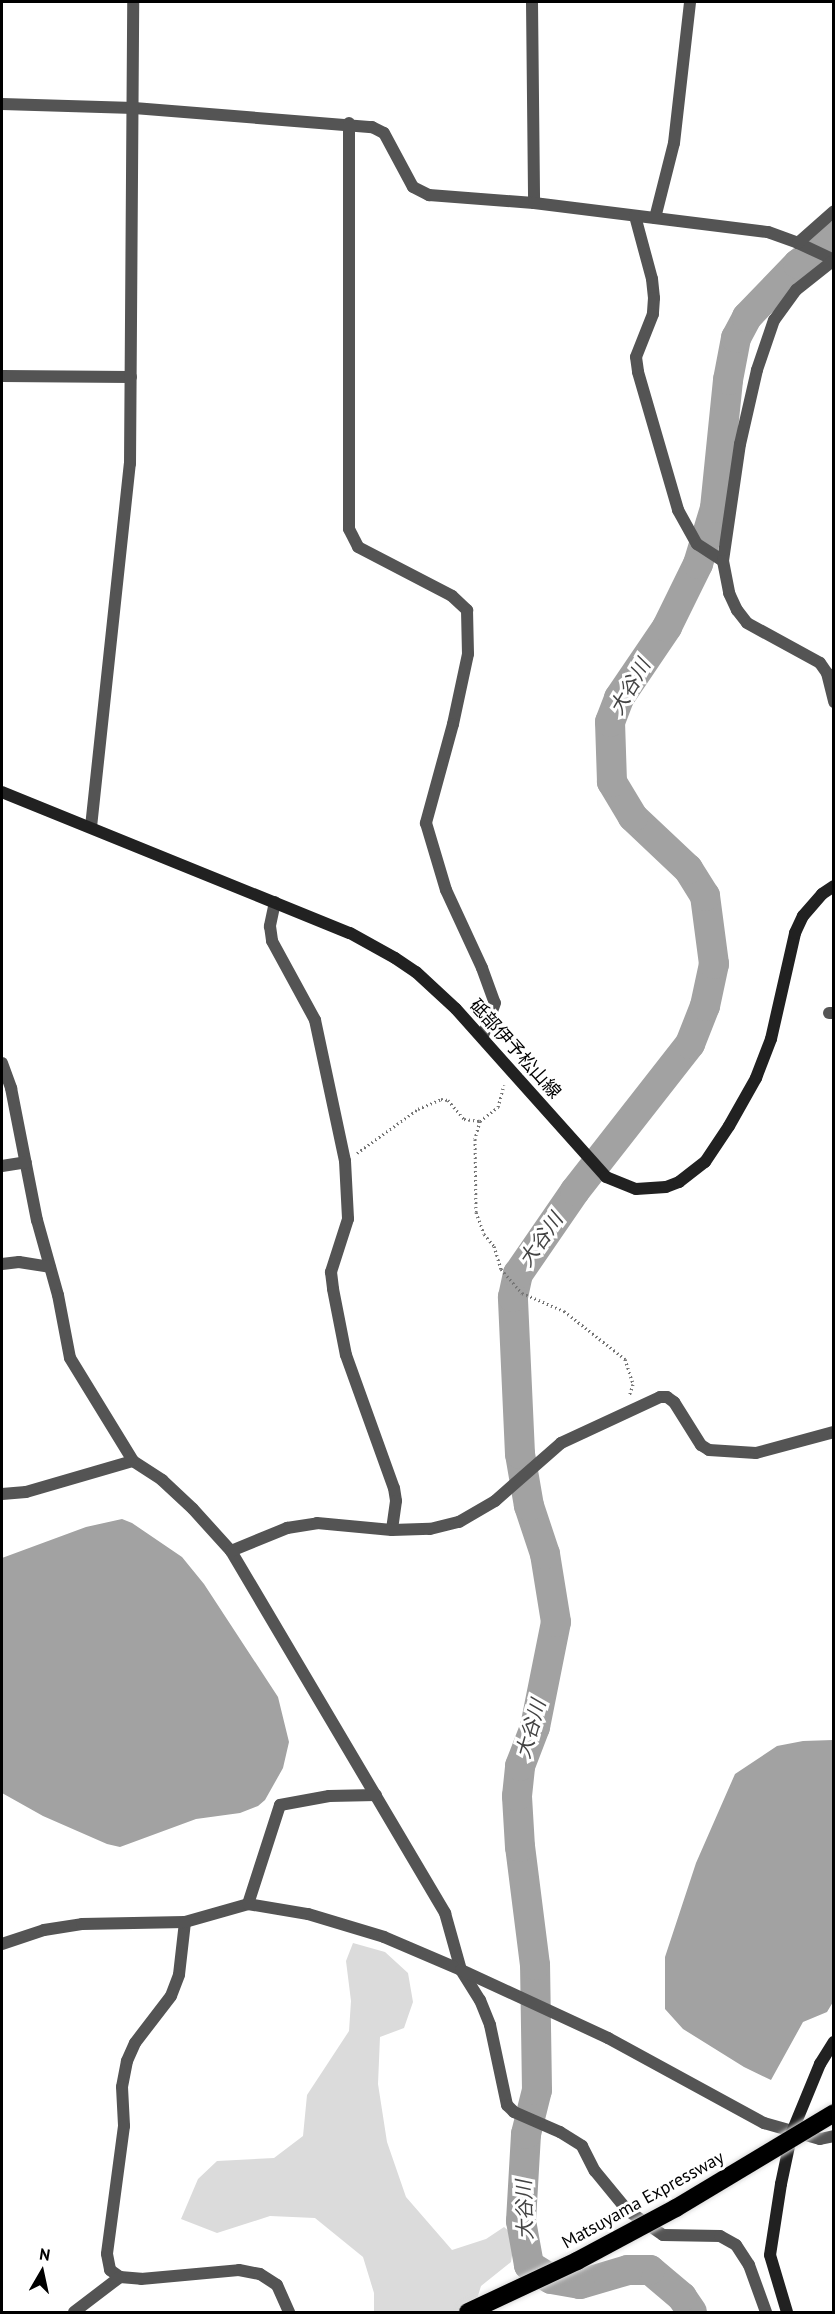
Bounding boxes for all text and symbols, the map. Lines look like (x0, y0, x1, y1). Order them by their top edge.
water label: 大谷川 (605, 655, 655, 719)
street label: 砥部伊予松山線 (465, 995, 565, 1103)
water label: 大谷川 (514, 1209, 568, 1271)
water label: 大谷川 (511, 1697, 551, 1761)
street label: Matsuyama Expressway (558, 2146, 728, 2254)
water label: 大谷川 (512, 2180, 538, 2240)
north arrow (12, 2242, 72, 2302)
text: N (38, 2244, 52, 2265)

